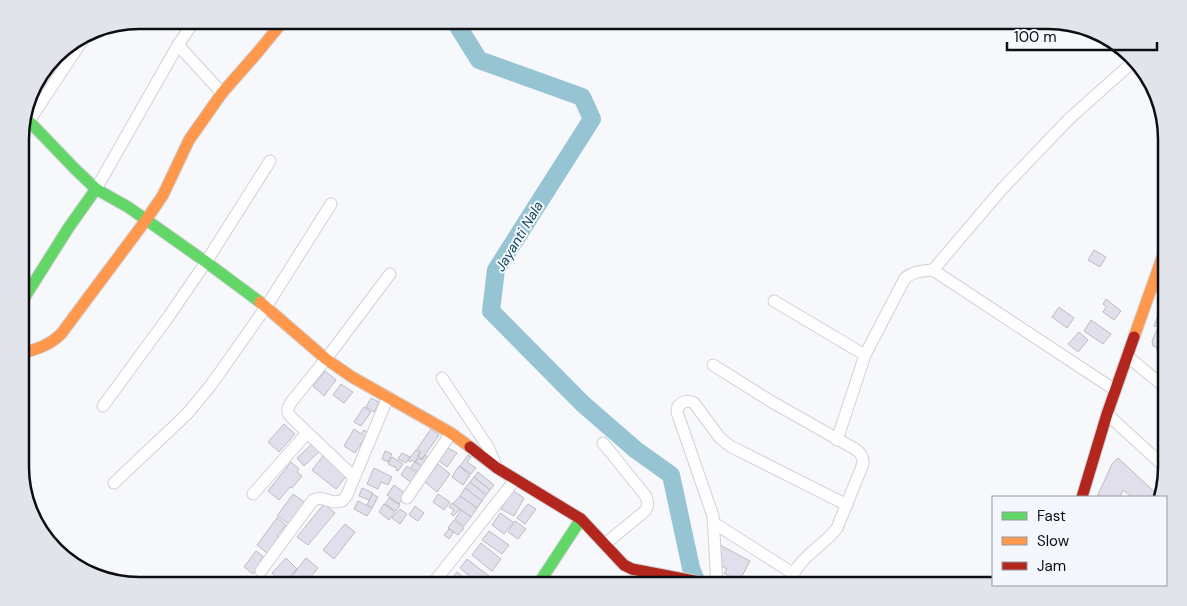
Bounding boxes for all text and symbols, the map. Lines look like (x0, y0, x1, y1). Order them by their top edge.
scale bar (1007, 20, 1157, 52)
text: 100 m (1014, 27, 1057, 47)
water label: Jayanti Nala (491, 197, 547, 274)
legend (992, 496, 1167, 586)
text: Fast (1037, 506, 1066, 526)
text: Slow (1037, 531, 1070, 551)
text: Jam (1037, 556, 1066, 576)

